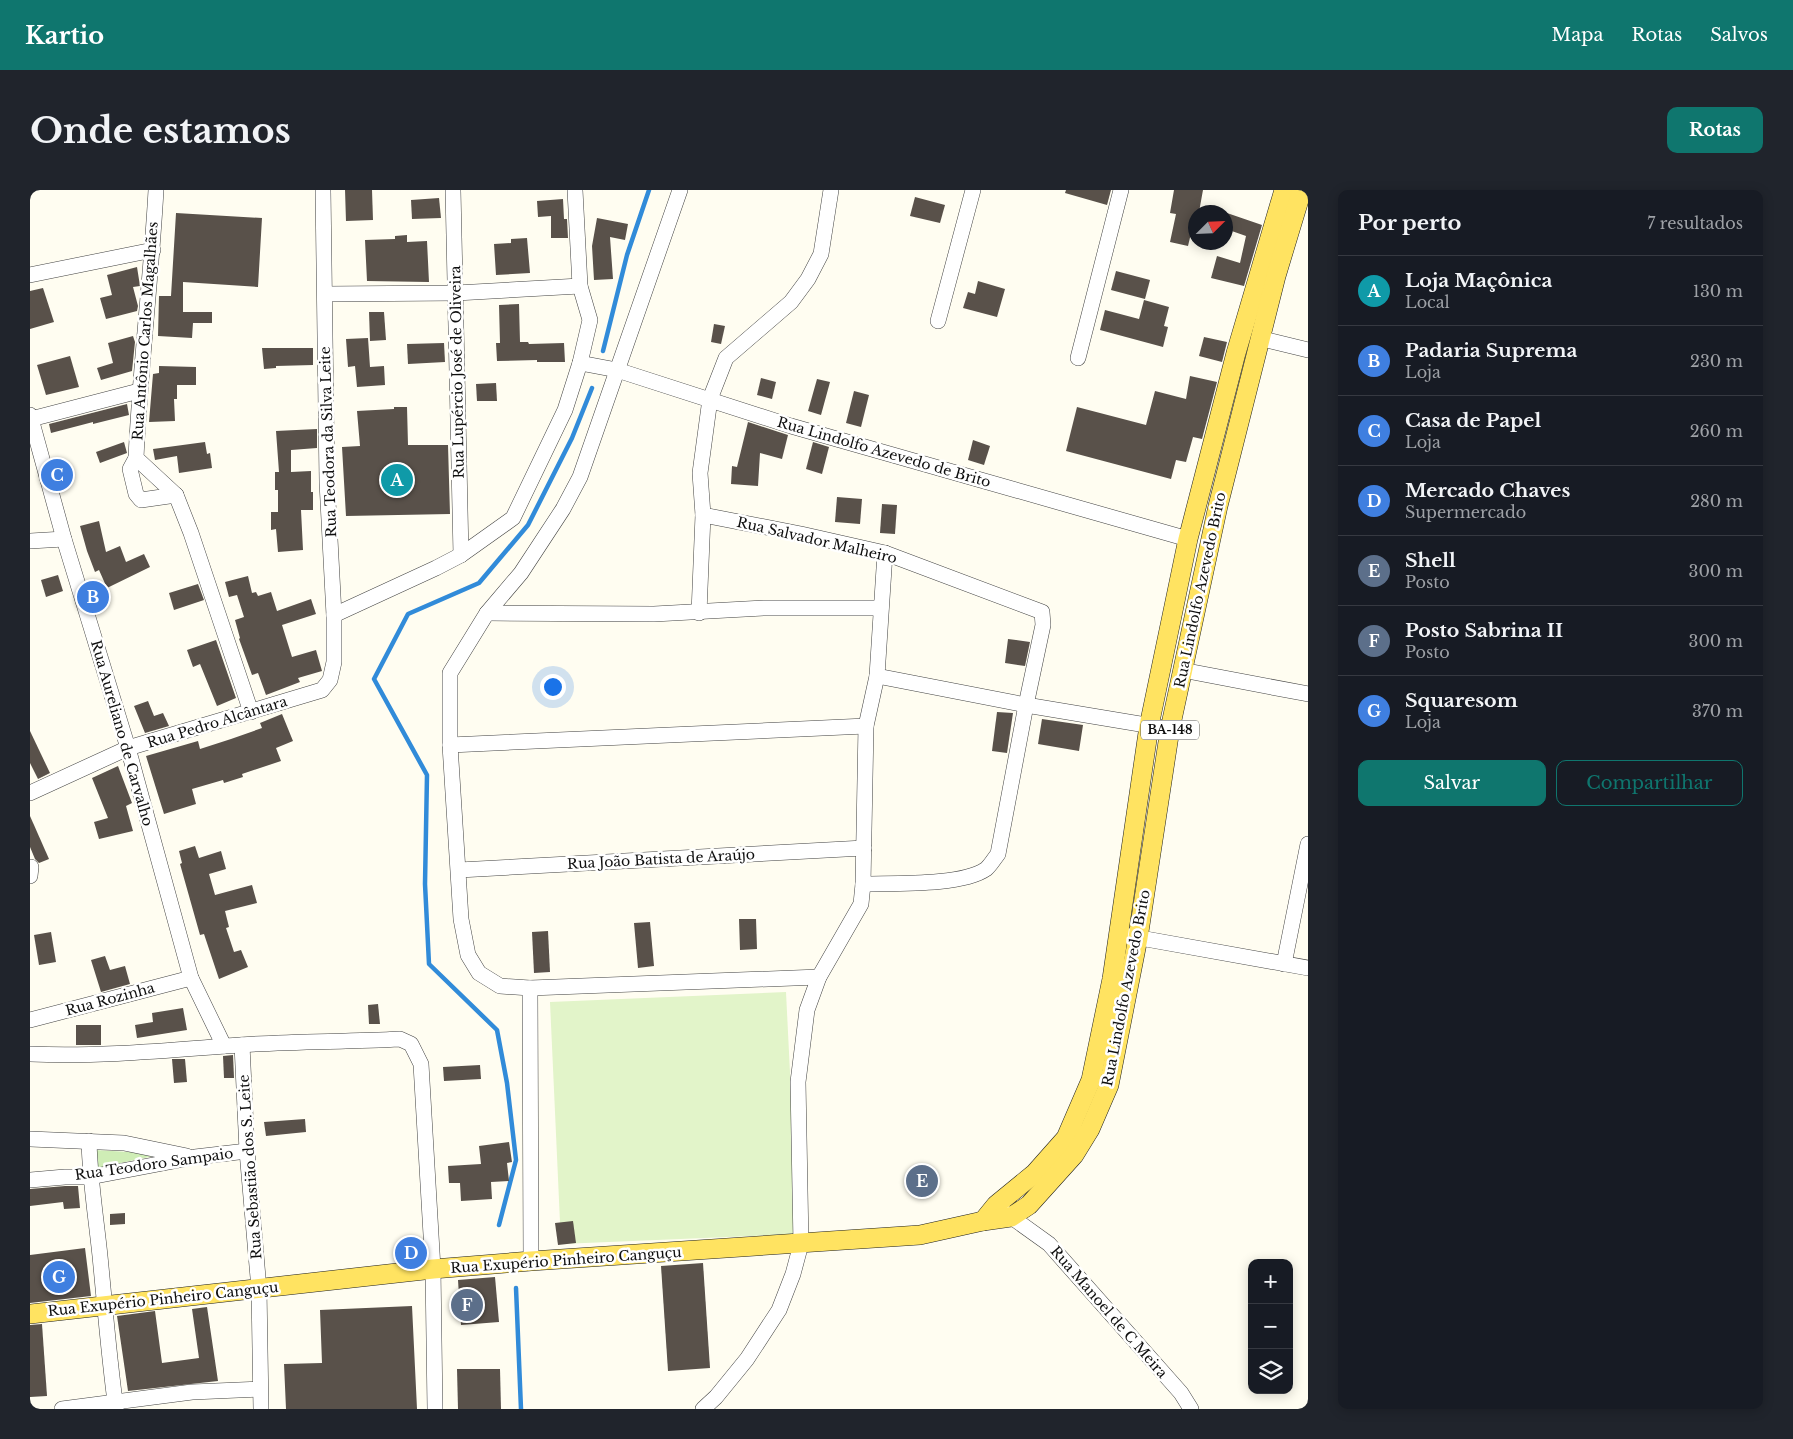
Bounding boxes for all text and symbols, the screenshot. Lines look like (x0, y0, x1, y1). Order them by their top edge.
text: Kartio (25, 21, 104, 50)
text: Mapa (1552, 24, 1603, 46)
text: Rotas (1631, 24, 1682, 46)
text: Salvos (1710, 24, 1768, 46)
button: Rotas (1667, 107, 1763, 153)
text: Onde estamos (30, 109, 291, 152)
north arrow (1188, 205, 1233, 250)
text: Por perto (1358, 210, 1461, 236)
text: 7 resultados (1647, 213, 1743, 233)
street label: Rua Antônio Carlos Magalhães (128, 221, 162, 441)
street label: Rua Lupércio José de Oliveira (446, 265, 468, 479)
text: Loja Maçônica (1405, 269, 1552, 292)
text: A (1368, 281, 1380, 301)
text: 130 m (1693, 281, 1743, 301)
text: Local (1405, 292, 1450, 312)
text: Padaria Suprema (1405, 339, 1577, 362)
street label: Rua Teodora da Silva Leite (316, 346, 340, 538)
text: B (1368, 351, 1380, 371)
text: 230 m (1690, 351, 1743, 371)
text: Loja (1405, 362, 1441, 382)
text: Casa de Papel (1405, 409, 1541, 432)
street label: Rua Lindolfo Azevedo de Brito (775, 413, 993, 491)
text: C (1367, 421, 1381, 441)
text: 260 m (1690, 421, 1743, 441)
text: Loja (1405, 432, 1441, 452)
pin: C (41, 456, 73, 494)
pin: A (381, 461, 413, 499)
text: Mercado Chaves (1405, 479, 1570, 502)
street label: Rua Lindolfo Azevedo Brito (1170, 490, 1230, 690)
text: D (1367, 491, 1381, 511)
text: 280 m (1690, 491, 1743, 511)
text: Supermercado (1405, 502, 1526, 522)
street label: Rua Salvador Malheiro (735, 513, 899, 567)
text: Shell (1405, 549, 1456, 572)
text: E (1368, 561, 1380, 581)
text: 300 m (1689, 561, 1743, 581)
text: Posto (1405, 572, 1450, 592)
pin: B (77, 578, 109, 616)
text: Posto Sabrina II (1405, 619, 1563, 642)
text: F (1368, 631, 1380, 651)
text: 300 m (1689, 631, 1743, 651)
street label: Rua Aureliano de Carvalho (87, 638, 157, 828)
text: Posto (1405, 642, 1450, 662)
your location (540, 674, 566, 700)
text: Squaresom (1405, 689, 1518, 712)
street label: Rua Pedro Alcântara (145, 692, 289, 752)
text: G (1367, 701, 1381, 721)
text: 370 m (1692, 701, 1743, 721)
text: Loja (1405, 712, 1441, 732)
road number: BA-148 (1141, 720, 1199, 740)
button: Salvar (1358, 760, 1546, 806)
button: Compartilhar (1556, 760, 1743, 806)
street label: Rua João Batista de Araújo (567, 845, 755, 873)
street label: Rua Lindolfo Azevedo Brito (1098, 888, 1154, 1088)
street label: Rua Rozinha (63, 978, 157, 1020)
street label: Rua Sebastião dos S. Leite (235, 1074, 265, 1260)
street label: Rua Teodoro Sampaio (74, 1144, 234, 1184)
pin: E (906, 1162, 938, 1200)
pin: D (395, 1234, 427, 1272)
street label: Rua Manoel de C Meira (1047, 1242, 1171, 1382)
street label: Rua Exupério Pinheiro Canguçu (450, 1243, 683, 1277)
pin: G (43, 1258, 75, 1296)
map controls (1248, 1259, 1293, 1394)
button: + (1248, 1259, 1293, 1304)
street label: Rua Exupério Pinheiro Canguçu (47, 1278, 280, 1320)
pin: F (451, 1286, 483, 1324)
button: − (1248, 1304, 1293, 1349)
button: layers (1248, 1349, 1293, 1394)

